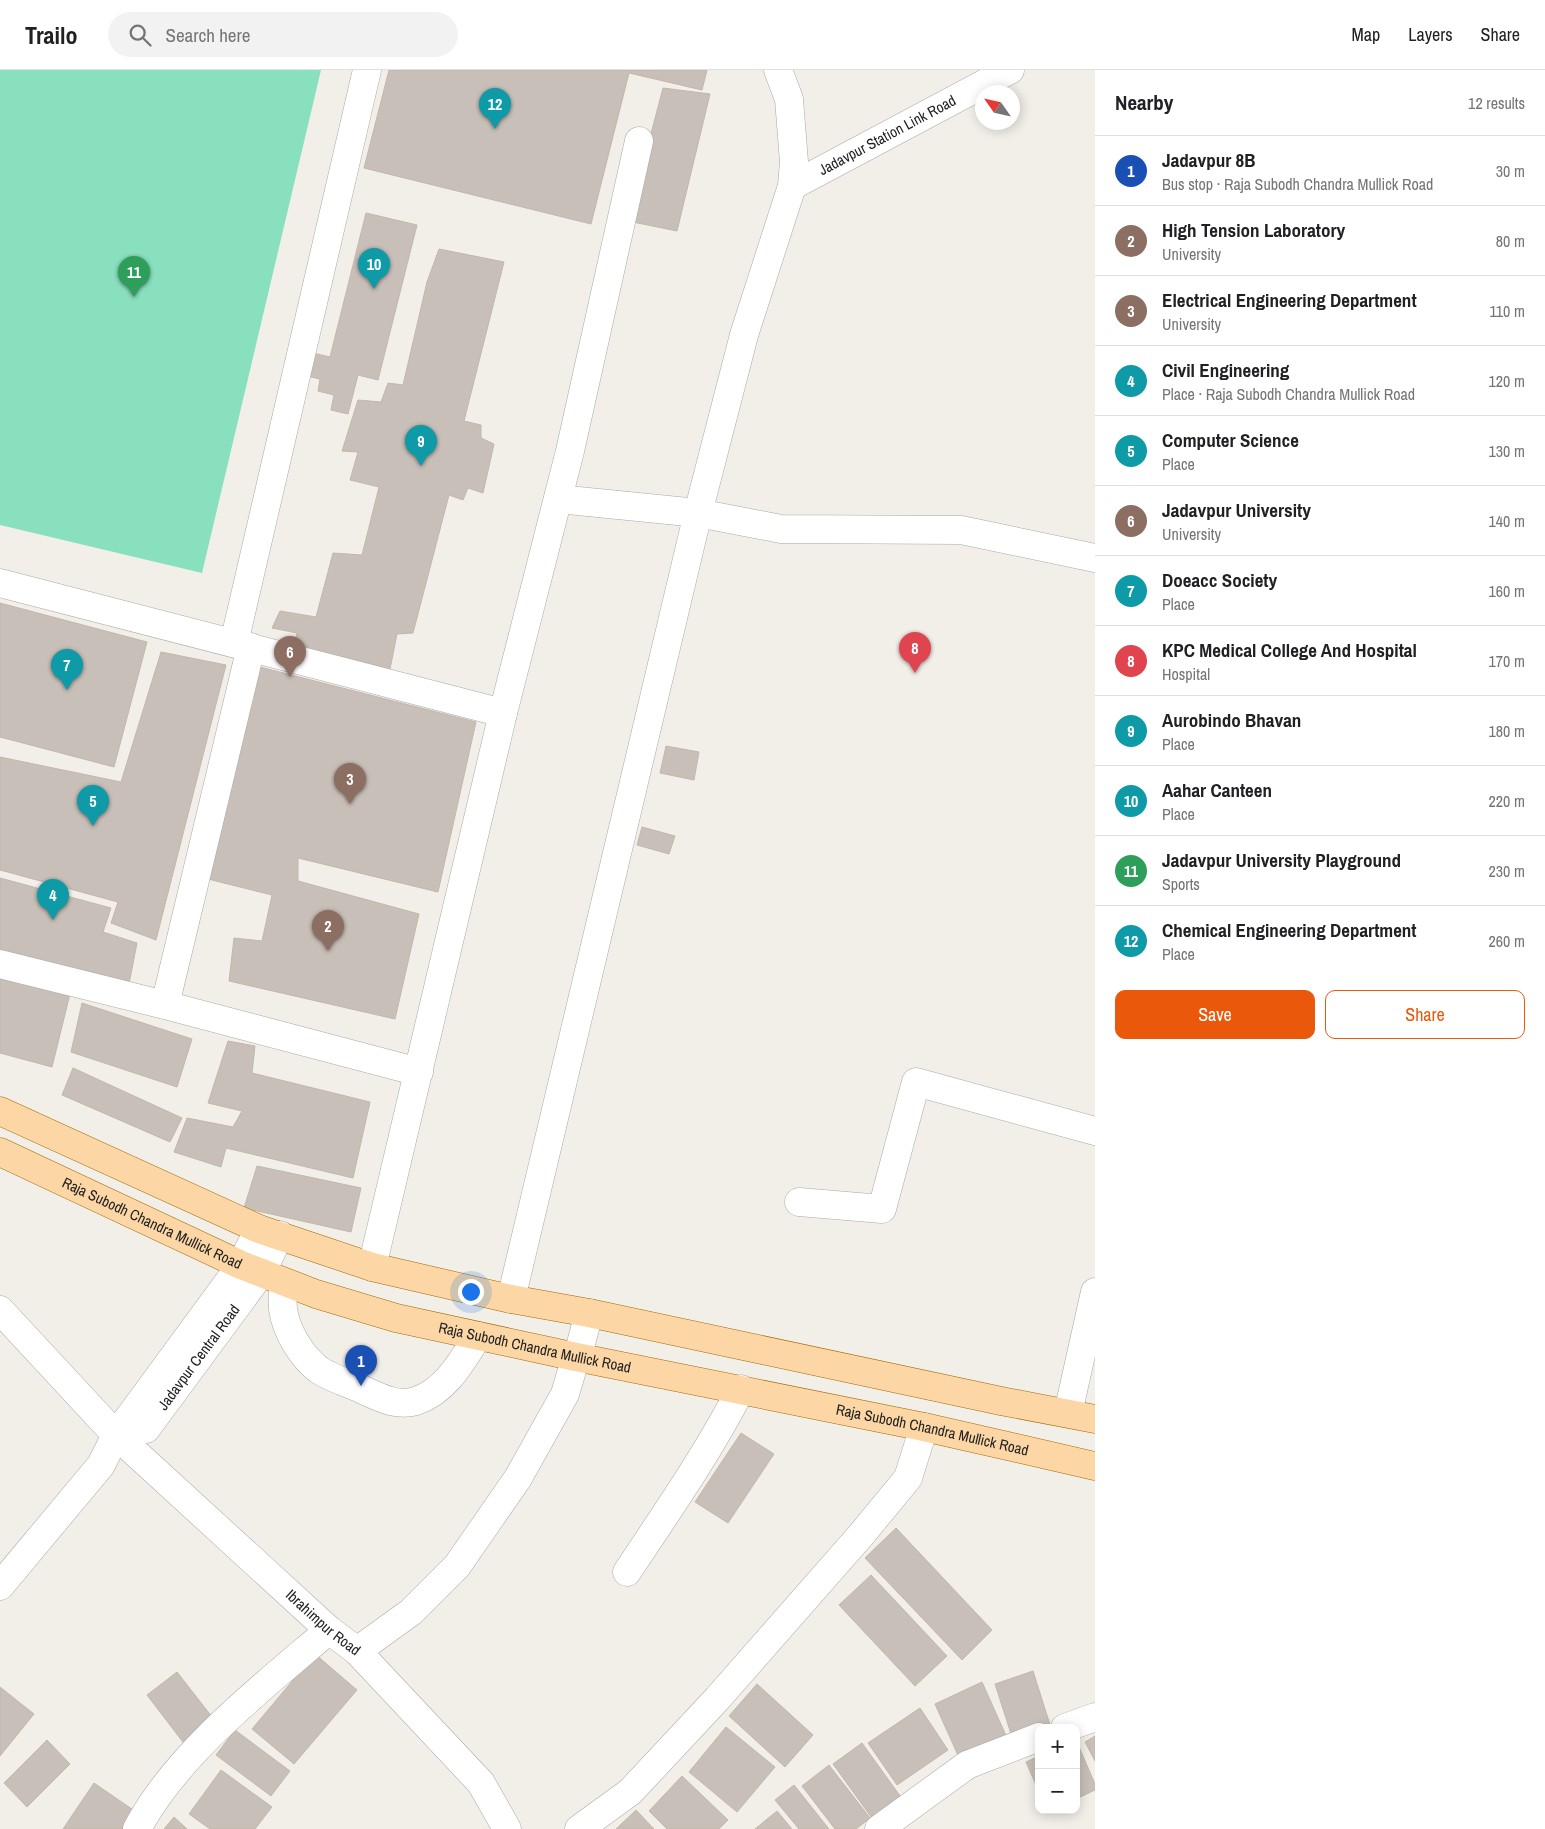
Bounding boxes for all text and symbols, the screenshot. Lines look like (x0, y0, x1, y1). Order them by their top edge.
search box (108, 12, 458, 57)
text: Trailo (25, 19, 78, 51)
icon: search (126, 21, 154, 49)
text: Search here (166, 22, 250, 48)
text: Map (1352, 22, 1380, 47)
text: Layers (1408, 22, 1453, 47)
text: Share (1481, 22, 1520, 47)
north arrow (975, 85, 1020, 130)
pin: 12 (479, 88, 511, 129)
text: Nearby (1115, 88, 1173, 117)
street label: Jadavpur Station Link Road (815, 90, 959, 180)
text: 12 results (1468, 92, 1525, 114)
text: Jadavpur 8B (1162, 147, 1256, 173)
text: 1 (1127, 160, 1135, 182)
text: 30 m (1496, 160, 1525, 182)
text: Bus stop · Raja Subodh Chandra Mullick Road (1162, 173, 1433, 195)
text: High Tension Laboratory (1162, 217, 1345, 243)
text: 2 (1127, 230, 1135, 252)
text: 80 m (1496, 230, 1525, 252)
text: University (1162, 243, 1221, 265)
pin: 10 (358, 248, 390, 289)
pin: 11 (118, 256, 150, 297)
text: Electrical Engineering Department (1162, 287, 1417, 313)
text: 3 (1127, 300, 1135, 322)
text: 110 m (1489, 300, 1525, 322)
text: University (1162, 313, 1221, 335)
text: Civil Engineering (1162, 357, 1289, 383)
text: 4 (1127, 370, 1135, 392)
text: 120 m (1489, 370, 1525, 392)
text: Place · Raja Subodh Chandra Mullick Road (1162, 383, 1415, 405)
pin: 9 (405, 425, 437, 466)
text: Computer Science (1162, 427, 1299, 453)
text: 5 (1127, 440, 1135, 462)
text: 130 m (1489, 440, 1525, 462)
text: Place (1162, 453, 1195, 475)
text: Jadavpur University (1162, 497, 1311, 523)
text: 6 (1127, 510, 1135, 532)
text: 140 m (1489, 510, 1525, 532)
text: University (1162, 523, 1221, 545)
text: Doeacc Society (1162, 567, 1277, 593)
text: 7 (1127, 580, 1135, 602)
text: 160 m (1489, 580, 1525, 602)
text: Place (1162, 593, 1195, 615)
pin: 8 (899, 632, 931, 673)
pin: 6 (274, 636, 306, 677)
text: KPC Medical College And Hospital (1162, 637, 1417, 663)
pin: 7 (51, 649, 83, 690)
text: 8 (1127, 650, 1135, 672)
text: 170 m (1489, 650, 1525, 672)
text: Hospital (1162, 663, 1210, 685)
text: Aurobindo Bhavan (1162, 707, 1301, 733)
text: 9 (1127, 720, 1135, 742)
text: 180 m (1489, 720, 1525, 742)
text: Place (1162, 733, 1195, 755)
pin: 3 (334, 763, 366, 804)
text: Aahar Canteen (1162, 777, 1272, 803)
pin: 5 (77, 785, 109, 826)
text: 10 (1124, 790, 1138, 812)
text: 220 m (1489, 790, 1525, 812)
text: Place (1162, 803, 1195, 825)
text: Jadavpur University Playground (1162, 847, 1401, 873)
text: 11 (1124, 860, 1138, 882)
text: 230 m (1489, 860, 1525, 882)
text: Sports (1162, 873, 1200, 895)
pin: 4 (37, 879, 69, 920)
pin: 2 (312, 910, 344, 951)
text: Chemical Engineering Department (1162, 917, 1417, 943)
text: 12 (1124, 930, 1138, 952)
text: 260 m (1489, 930, 1525, 952)
text: Place (1162, 943, 1195, 965)
button: Save (1115, 990, 1315, 1039)
button: Share (1325, 990, 1525, 1039)
street label: Raja Subodh Chandra Mullick Road (59, 1172, 246, 1274)
your location (458, 1279, 484, 1305)
street label: Jadavpur Central Road (152, 1300, 244, 1414)
street label: Raja Subodh Chandra Mullick Road (437, 1317, 633, 1378)
pin: 1 (345, 1345, 377, 1386)
street label: Raja Subodh Chandra Mullick Road (834, 1399, 1031, 1461)
street label: Ibrahimpur Road (281, 1584, 365, 1660)
map controls (1035, 1724, 1080, 1814)
button: + (1035, 1724, 1080, 1769)
button: − (1035, 1769, 1080, 1814)

